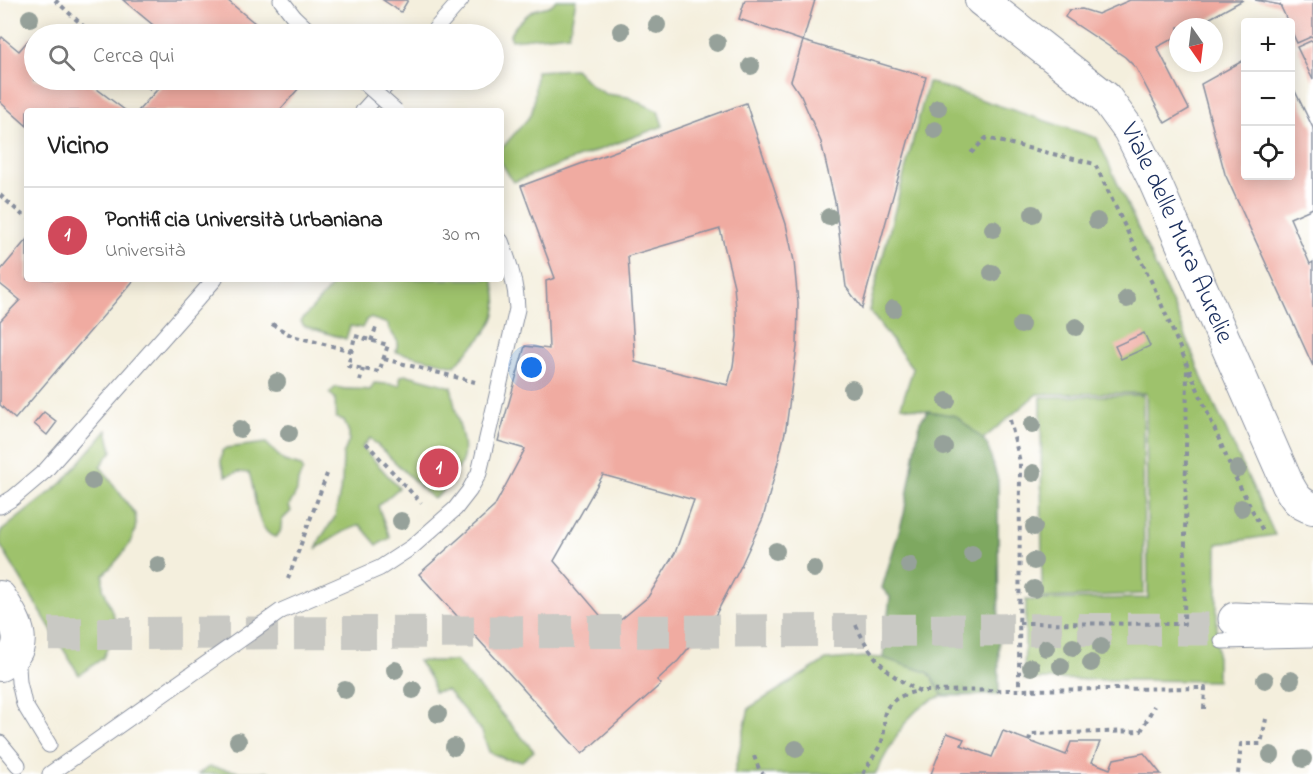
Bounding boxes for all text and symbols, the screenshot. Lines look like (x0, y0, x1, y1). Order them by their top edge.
north arrow (1169, 18, 1223, 72)
map controls (1241, 18, 1295, 180)
button: + (1241, 18, 1295, 72)
search box (24, 24, 504, 90)
icon: search (45, 41, 78, 74)
text: Cerca qui (93, 41, 175, 73)
button: − (1241, 72, 1295, 126)
street label: Viale delle Mura Aurelie (1109, 116, 1243, 350)
button: locate (1241, 126, 1295, 180)
text: Vicino (48, 128, 109, 166)
text: Pontificia Università Urbaniana (105, 205, 383, 237)
text: 1 (64, 221, 71, 250)
text: 30 m (443, 221, 480, 250)
text: Università (105, 237, 185, 266)
your location (517, 353, 546, 382)
pin: 1 (420, 446, 458, 490)

